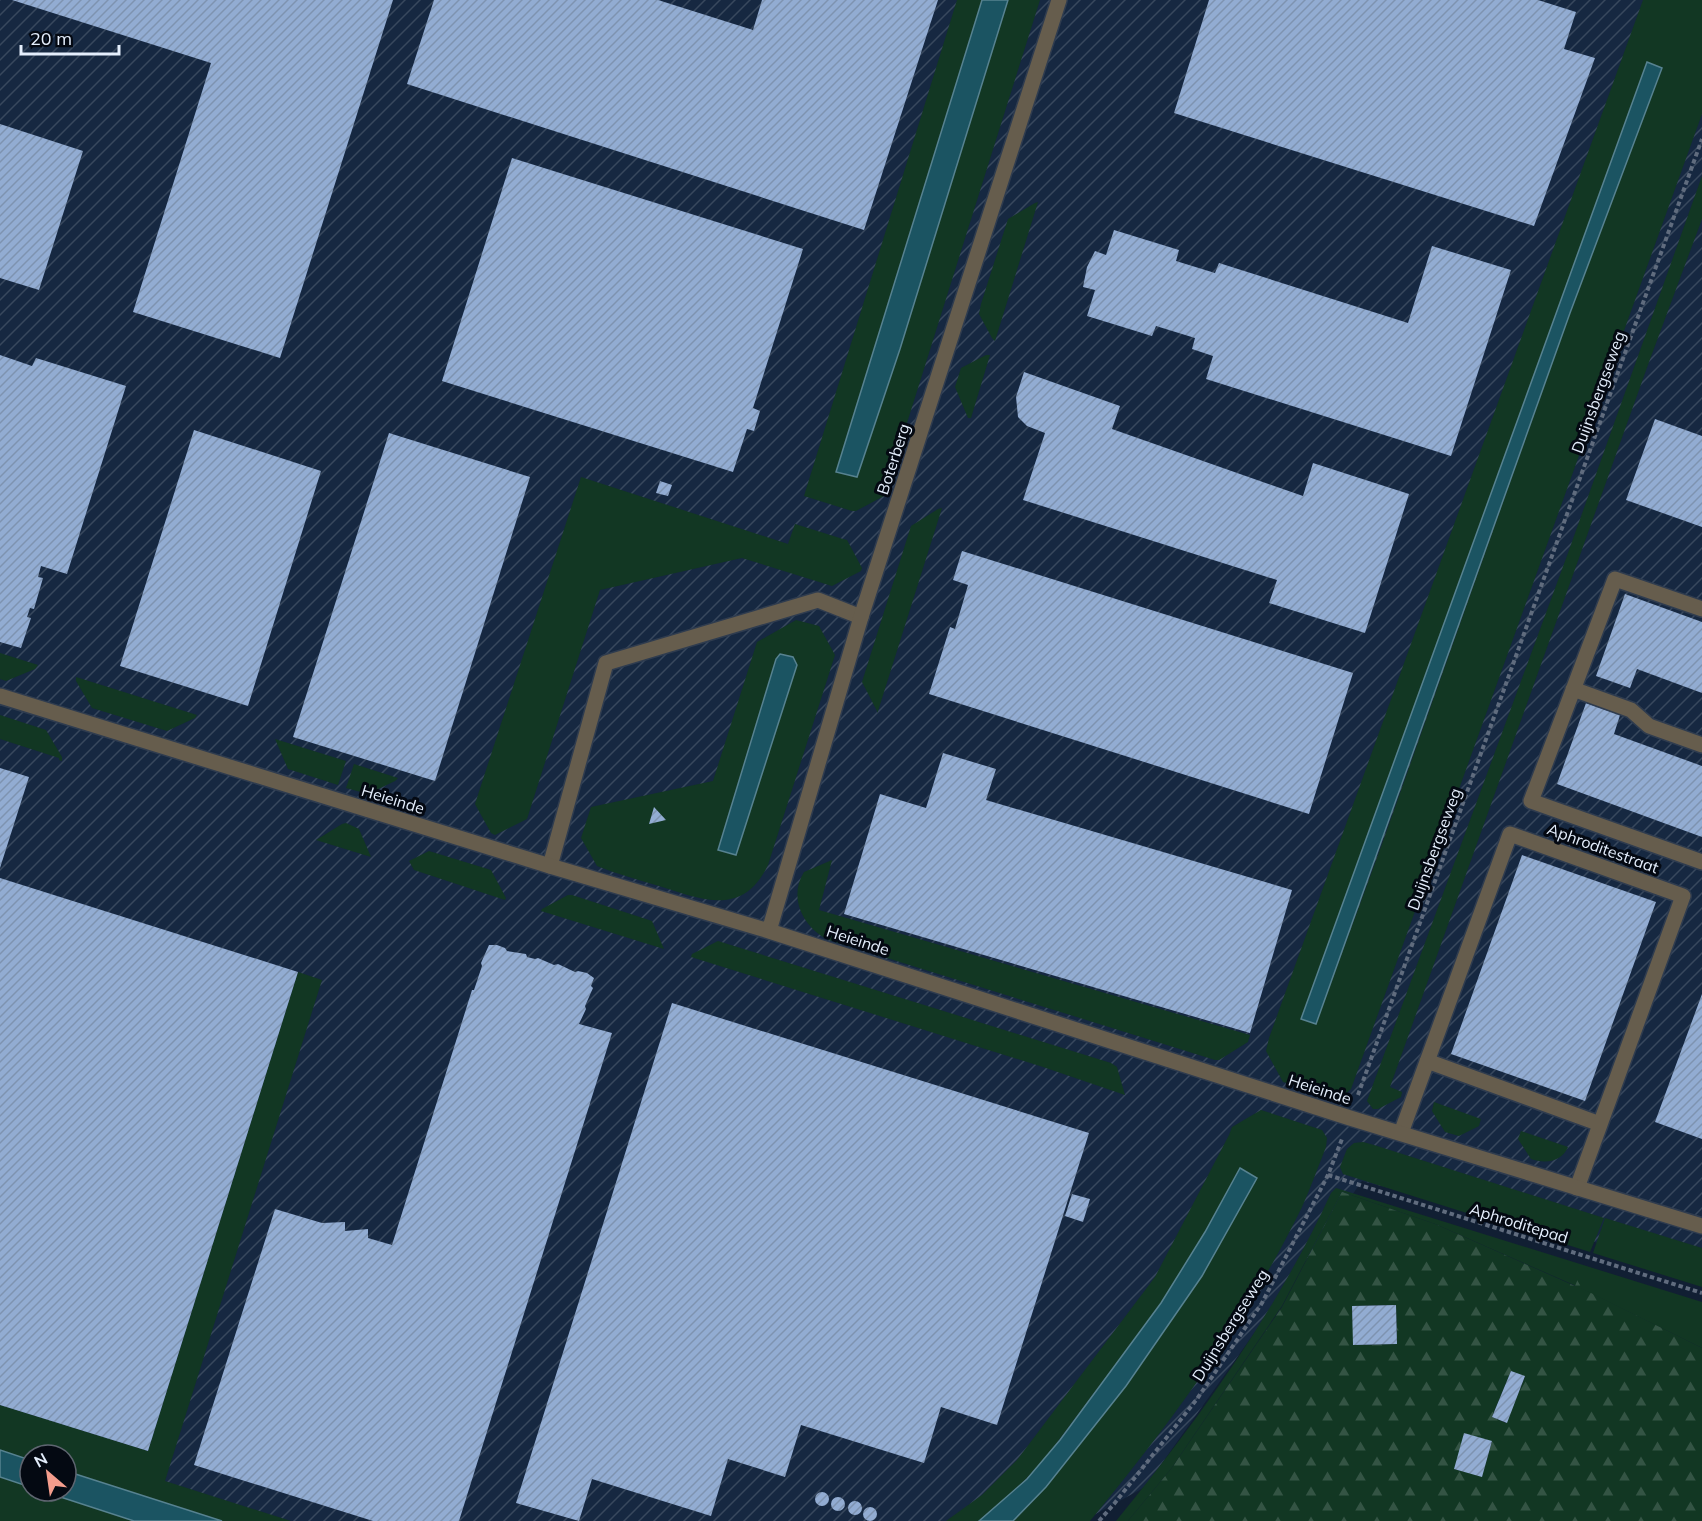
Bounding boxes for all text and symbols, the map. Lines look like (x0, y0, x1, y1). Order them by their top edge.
scale bar (21, 18, 118, 56)
text: 20 m (30, 27, 72, 50)
street label: Duijnsbergseweg (1567, 328, 1629, 456)
street label: Boterberg (872, 421, 914, 497)
street label: Heieinde (359, 780, 427, 818)
street label: Duijnsbergseweg (1403, 785, 1465, 913)
street label: Aphroditestraat (1545, 819, 1662, 878)
street label: Heieinde (824, 920, 892, 960)
street label: Heieinde (1286, 1069, 1354, 1109)
street label: Aphroditepad (1467, 1199, 1571, 1247)
street label: Duijnsbergseweg (1187, 1265, 1273, 1385)
north arrow (18, 1443, 78, 1503)
text: N (31, 1448, 51, 1472)

